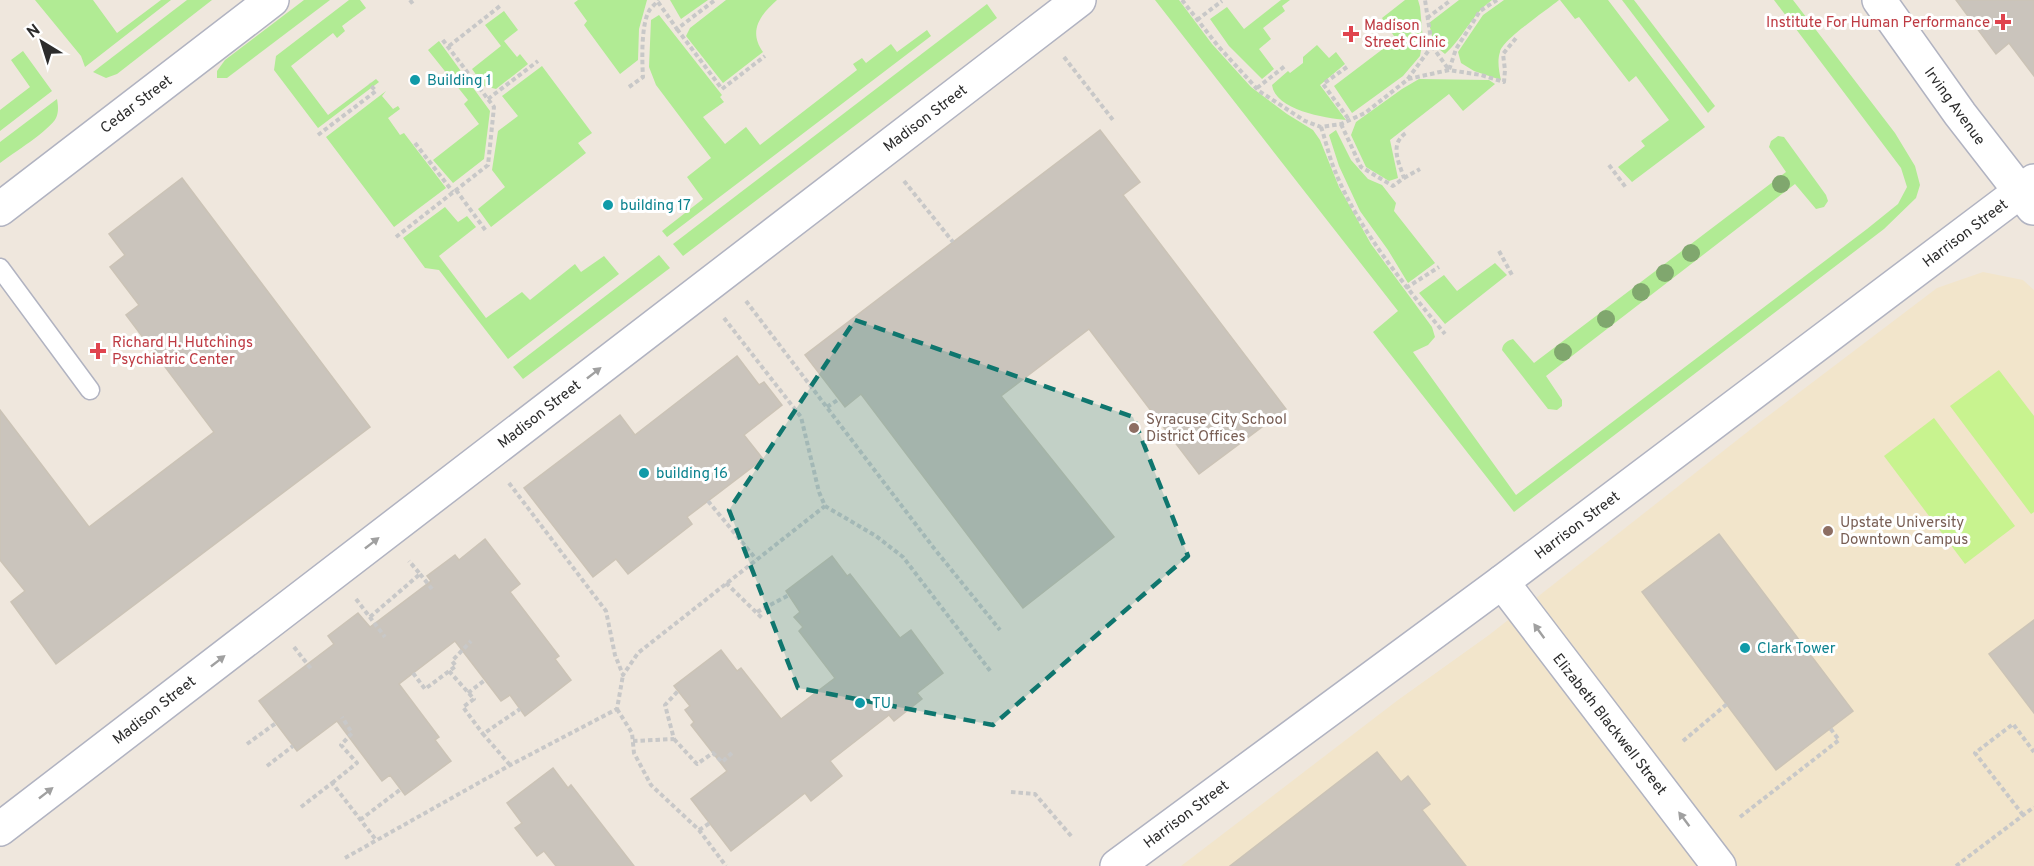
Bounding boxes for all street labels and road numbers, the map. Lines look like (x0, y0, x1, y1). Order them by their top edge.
street label: Irving Avenue (1919, 64, 1988, 150)
street label: Cedar Street (97, 72, 177, 138)
street label: Madison Street (880, 81, 972, 157)
street label: Harrison Street (1919, 196, 2012, 272)
street label: Madison Street (495, 377, 585, 454)
street label: Harrison Street (1531, 488, 1624, 564)
street label: Elizabeth Blackwell Street (1548, 650, 1670, 800)
street label: Madison Street (110, 673, 200, 750)
street label: Harrison Street (1140, 777, 1233, 853)

